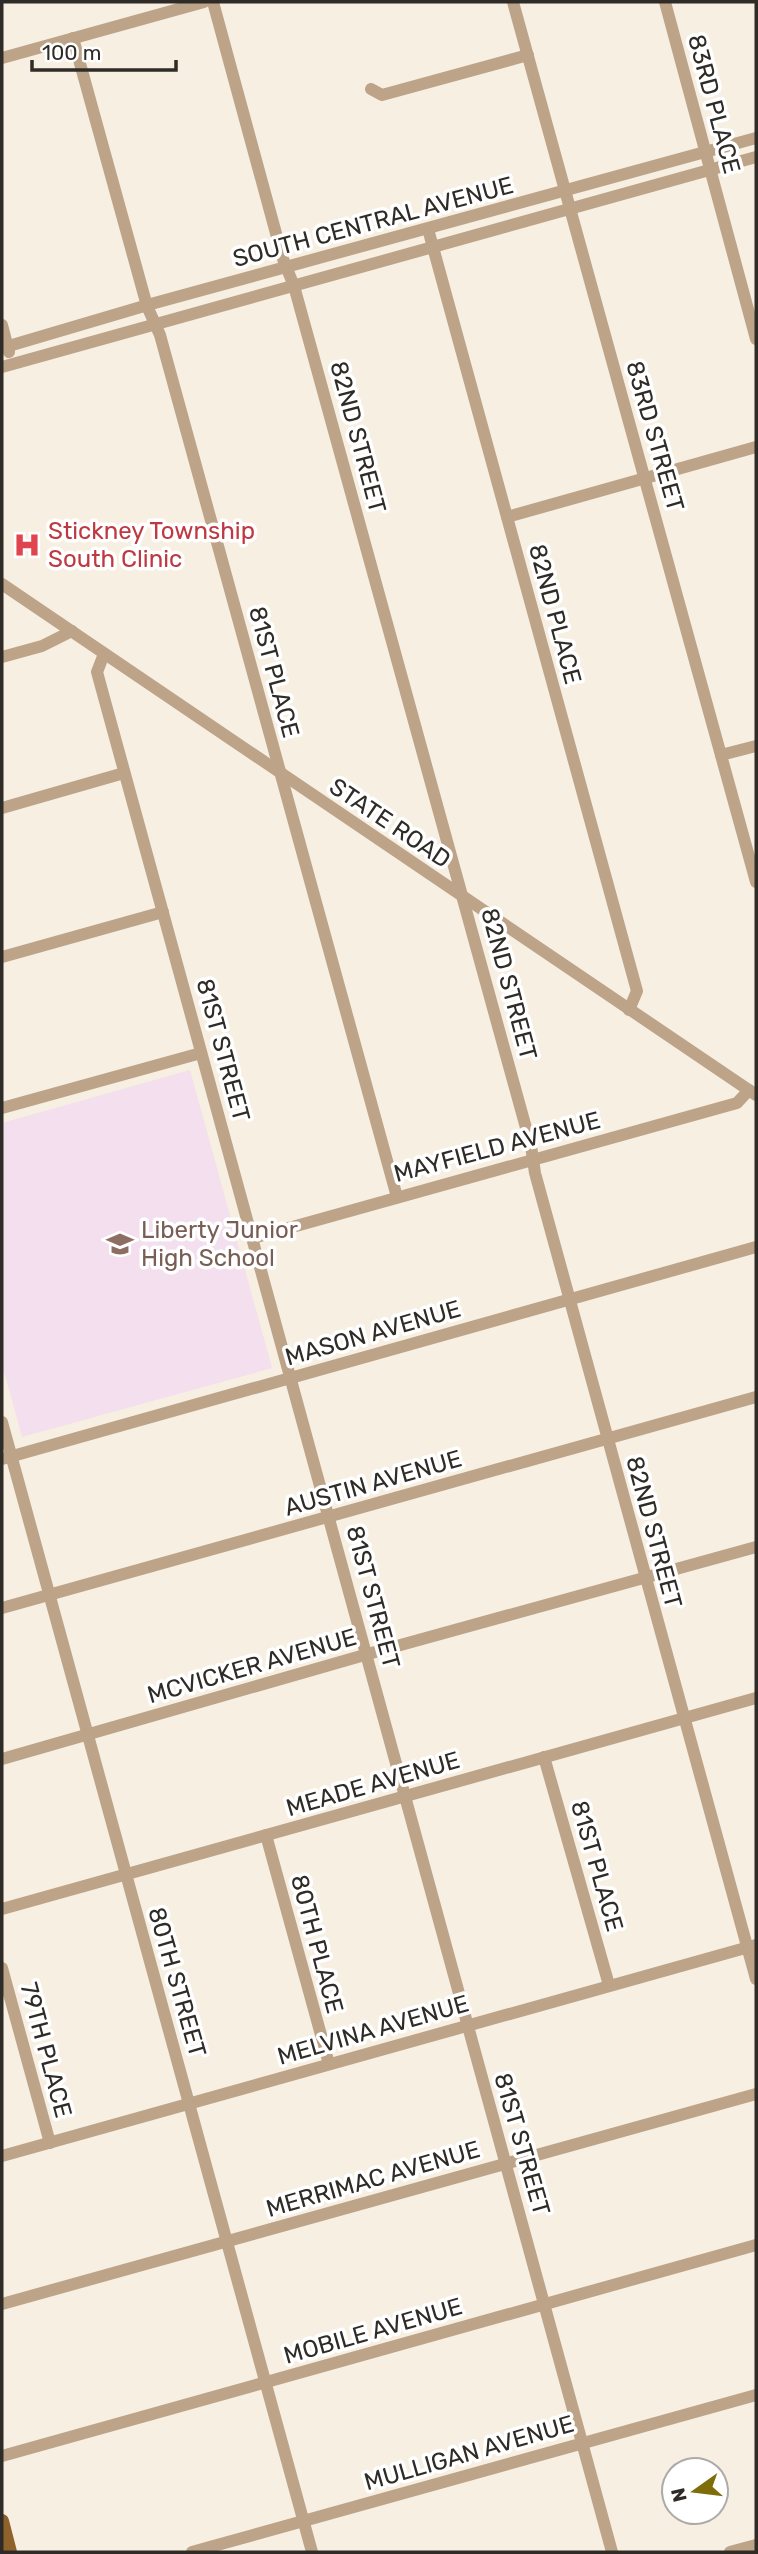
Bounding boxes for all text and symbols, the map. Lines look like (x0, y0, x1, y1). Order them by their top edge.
scale bar (32, 28, 175, 72)
street label: 83RD PLACE (682, 31, 746, 177)
text: 100 m (42, 40, 101, 65)
street label: SOUTH CENTRAL AVENUE (230, 171, 516, 273)
street label: 82ND STREET (324, 358, 392, 516)
street label: 83RD STREET (620, 358, 690, 515)
place label: Stickney Township South Clinic (48, 517, 255, 573)
hospital icon: Stickney Township South Clinic (12, 530, 42, 560)
street label: 82ND PLACE (523, 541, 587, 687)
street label: 81ST PLACE (243, 603, 305, 741)
street label: STATE ROAD (324, 772, 456, 874)
street label: 82ND STREET (475, 905, 543, 1063)
street label: 81ST STREET (190, 975, 256, 1125)
street label: MAYFIELD AVENUE (391, 1106, 603, 1188)
place label: Liberty Junior High School (141, 1216, 298, 1272)
school or university icon: Liberty Junior High School (105, 1229, 135, 1259)
street label: MASON AVENUE (282, 1295, 464, 1371)
street label: AUSTIN AVENUE (281, 1444, 465, 1522)
street label: 82ND STREET (620, 1453, 688, 1611)
street label: 81ST STREET (340, 1522, 406, 1672)
street label: MCVICKER AVENUE (144, 1623, 360, 1709)
street label: MEADE AVENUE (283, 1746, 463, 1822)
street label: 81ST PLACE (565, 1797, 629, 1935)
street label: 80TH PLACE (285, 1872, 349, 2016)
street label: 80TH STREET (142, 1904, 212, 2060)
street label: 79TH PLACE (15, 1979, 77, 2121)
street label: MELVINA AVENUE (274, 1989, 472, 2071)
street label: 81ST STREET (488, 2070, 556, 2219)
street label: MERRIMAC AVENUE (263, 2135, 483, 2223)
street label: MOBILE AVENUE (281, 2292, 465, 2370)
street label: MULLIGAN AVENUE (361, 2410, 577, 2496)
north arrow (660, 2456, 730, 2526)
text: N (666, 2486, 692, 2504)

